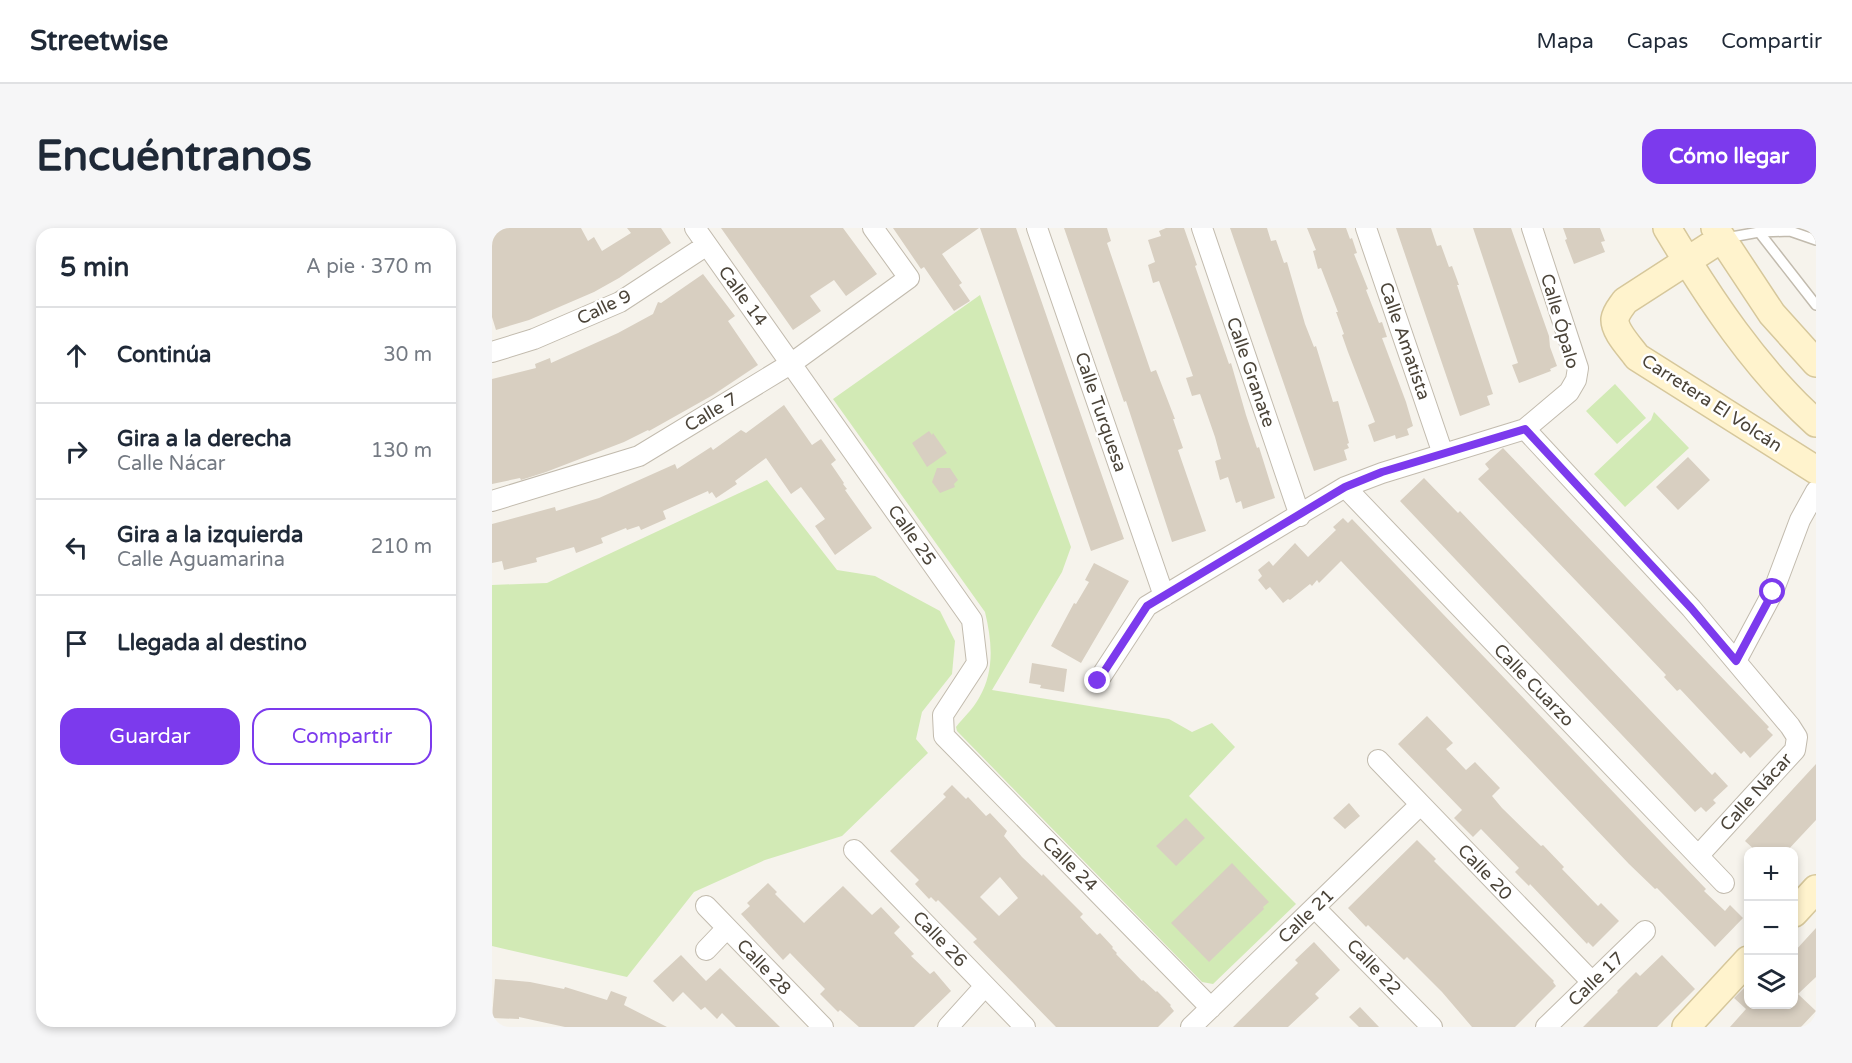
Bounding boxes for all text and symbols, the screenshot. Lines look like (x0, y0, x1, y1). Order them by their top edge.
text: Streetwise (30, 24, 168, 58)
text: Mapa (1537, 29, 1594, 54)
text: Capas (1627, 29, 1688, 54)
text: Compartir (1721, 29, 1822, 54)
button: Cómo llegar (1642, 129, 1816, 184)
text: Encuéntranos (36, 131, 312, 182)
text: 5 min (60, 252, 129, 283)
text: A pie · 370 m (306, 255, 432, 279)
street label: Calle 14 (714, 262, 772, 330)
street label: Calle Ópalo (1536, 271, 1584, 371)
street label: Calle Amatista (1375, 279, 1435, 403)
street label: Calle 9 (573, 284, 635, 330)
street label: Calle Granate (1222, 314, 1280, 430)
icon: ahead (60, 339, 93, 372)
text: Continúa (117, 342, 211, 368)
text: 30 m (383, 343, 432, 367)
street label: Calle Turquesa (1070, 349, 1132, 475)
street label: Carretera El Volcán (1638, 349, 1786, 457)
street label: Calle 7 (681, 388, 741, 436)
text: Gira a la derecha (117, 426, 292, 452)
icon: right (60, 435, 93, 468)
text: 130 m (371, 439, 432, 463)
text: Calle Nácar (117, 452, 225, 476)
street label: Calle 25 (883, 500, 941, 570)
text: Gira a la izquierda (117, 522, 303, 548)
icon: left (60, 531, 93, 564)
text: 210 m (371, 535, 432, 559)
text: Calle Aguamarina (117, 548, 285, 572)
route start (1759, 578, 1785, 604)
icon: arrive (60, 627, 93, 660)
text: Llegada al destino (117, 630, 307, 656)
street label: Calle Cuarzo (1489, 639, 1579, 731)
route end (1084, 667, 1110, 693)
button: Guardar (60, 708, 240, 765)
button: Compartir (252, 708, 432, 765)
street label: Calle Nácar (1715, 748, 1797, 836)
street label: Calle 24 (1038, 832, 1102, 896)
street label: Calle 20 (1453, 840, 1517, 904)
map controls (1744, 847, 1798, 1009)
button: + (1744, 847, 1798, 901)
street label: Calle 21 (1274, 884, 1338, 948)
button: − (1744, 901, 1798, 955)
street label: Calle 26 (908, 907, 972, 971)
street label: Calle 28 (732, 935, 796, 999)
street label: Calle 22 (1342, 935, 1406, 999)
street label: Calle 17 (1564, 947, 1628, 1011)
button: layers (1744, 955, 1798, 1009)

